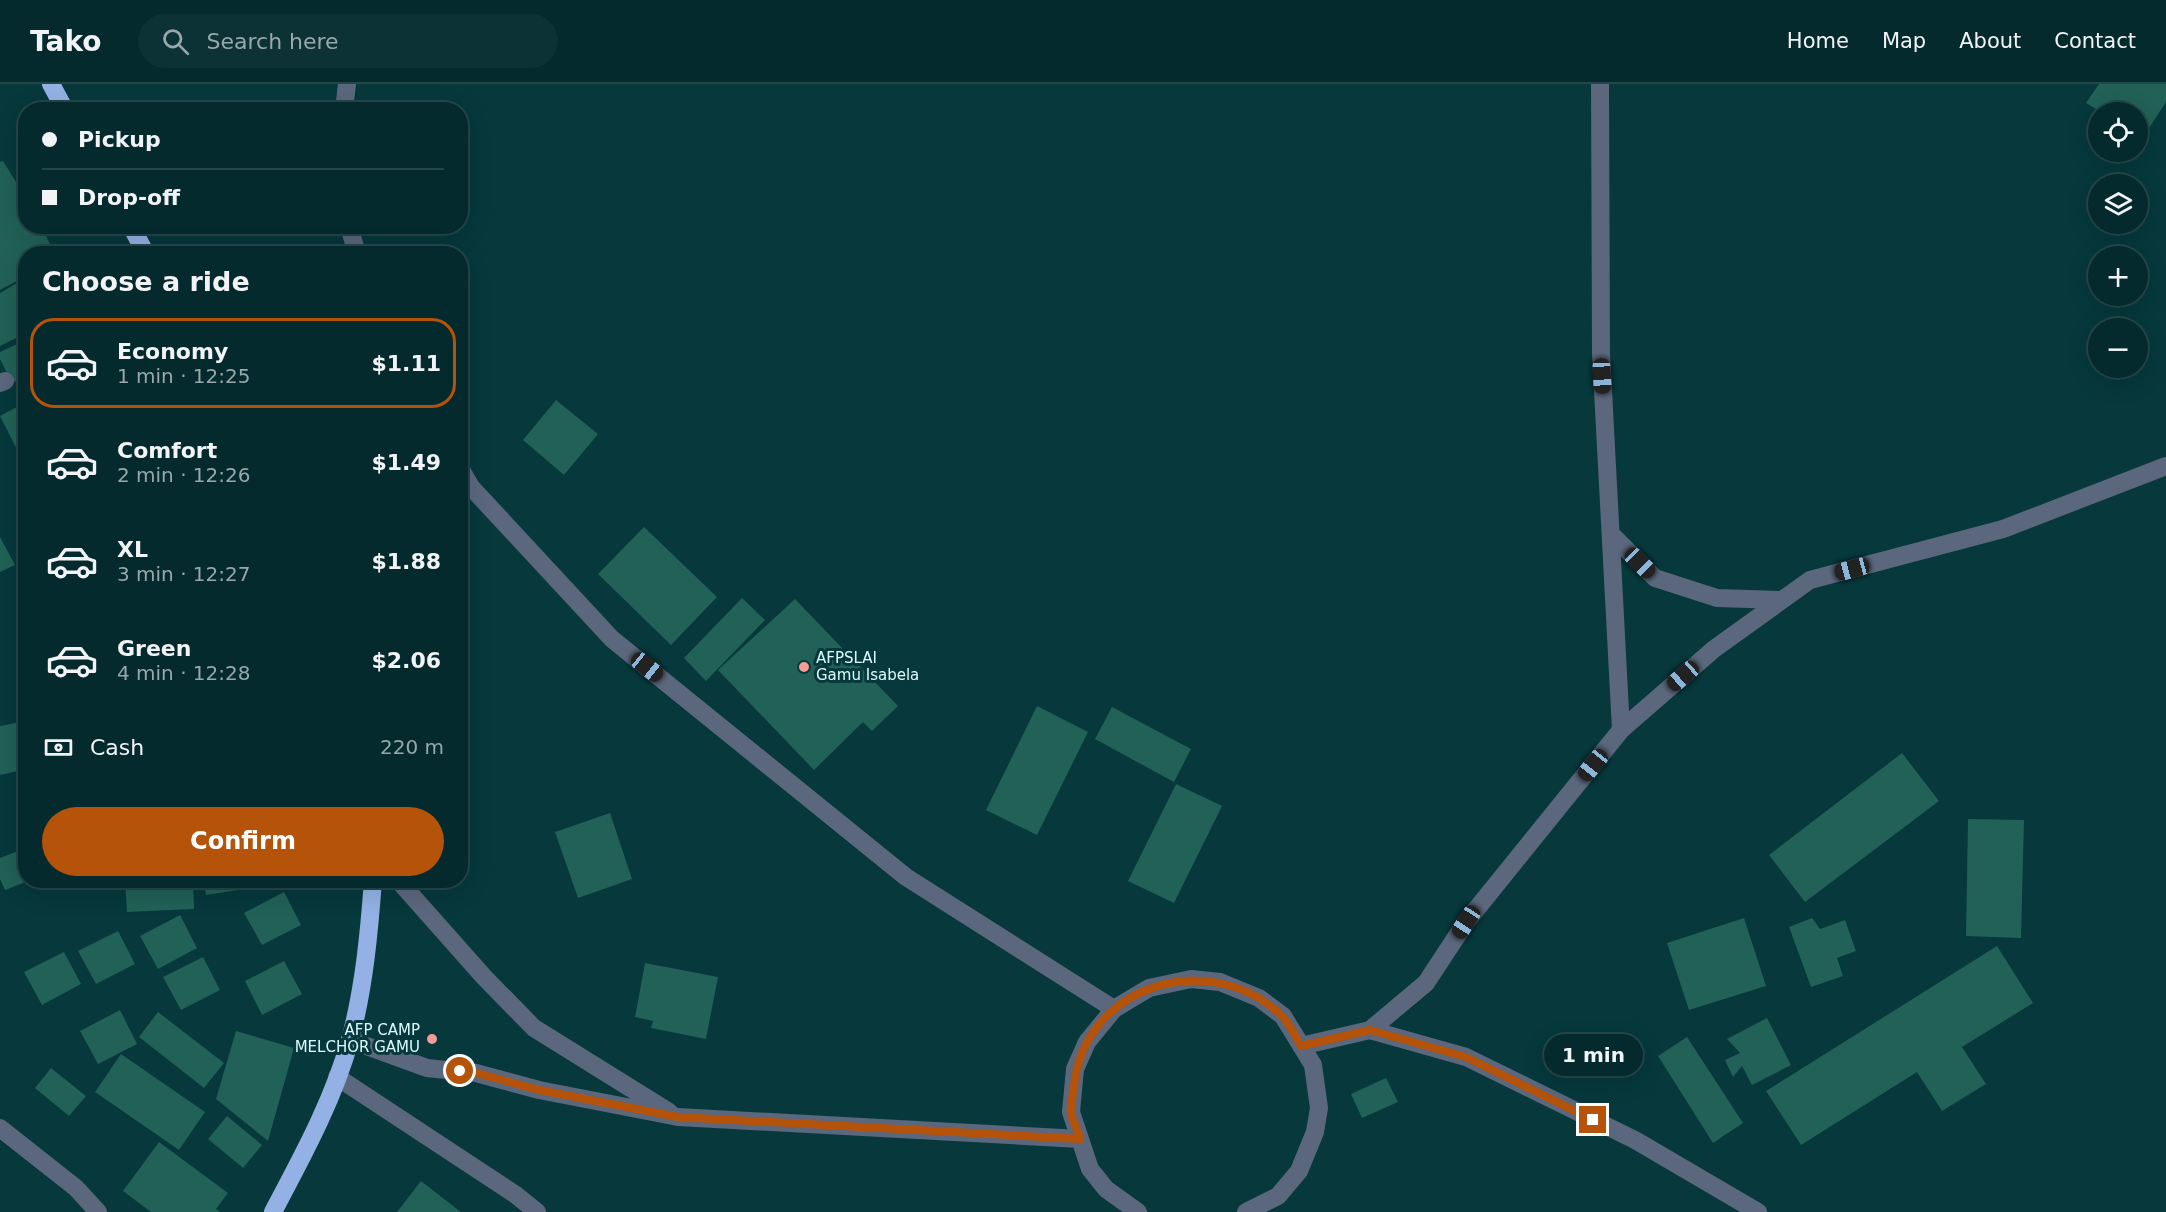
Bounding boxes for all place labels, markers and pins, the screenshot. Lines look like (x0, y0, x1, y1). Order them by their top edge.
place label: AFPSLAI Gamu Isabela (816, 649, 919, 684)
marker: AFPSLAI Gamu Isabela (797, 660, 811, 674)
place label: AFP CAMP MELCHOR GAMU (295, 1021, 420, 1056)
marker: AFP CAMP MELCHOR GAMU (425, 1032, 439, 1046)

